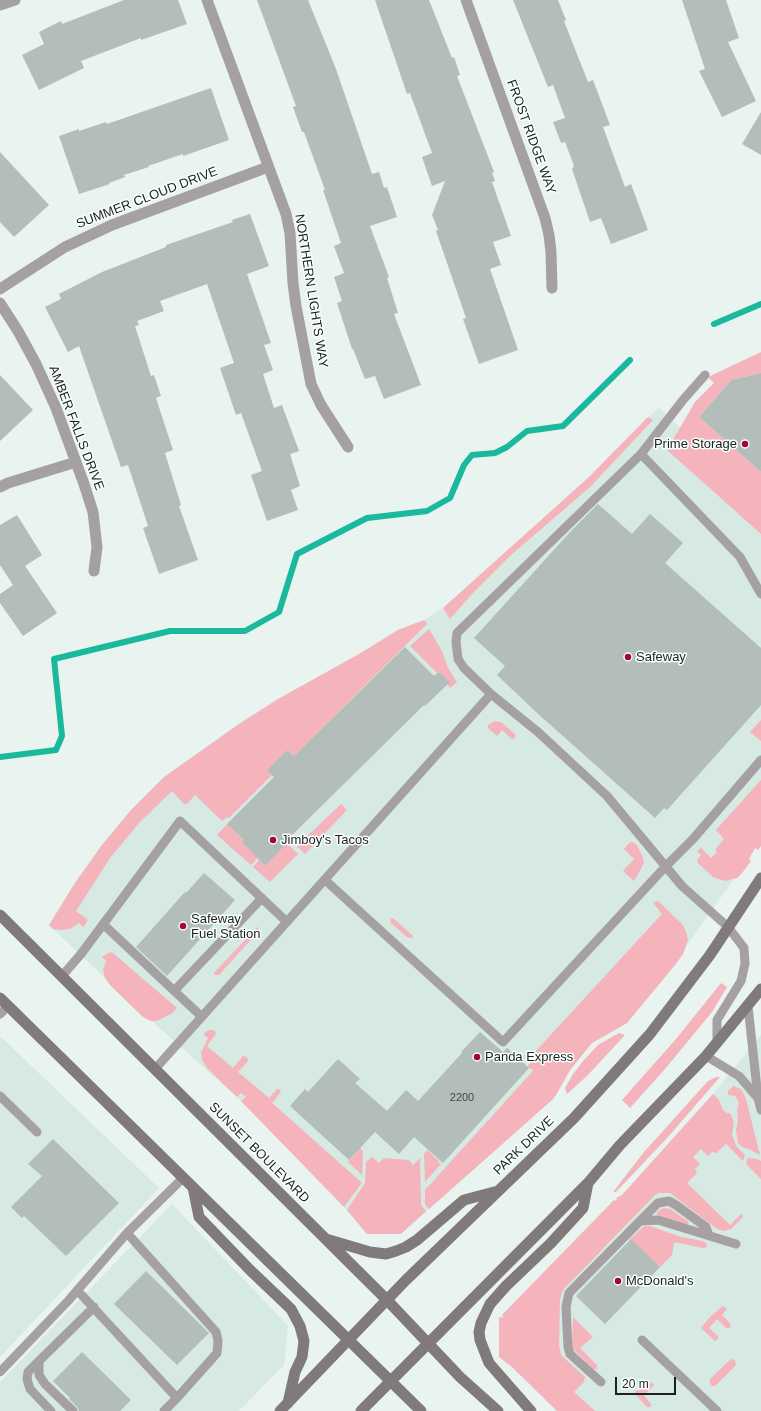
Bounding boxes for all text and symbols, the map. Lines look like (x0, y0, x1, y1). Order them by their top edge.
street label: FROST RIDGE WAY (503, 78, 559, 196)
street label: SUMMER CLOUD DRIVE (74, 164, 220, 232)
street label: NORTHERN LIGHTS WAY (291, 213, 331, 369)
street label: AMBER FALLS DRIVE (45, 363, 107, 493)
place label: Prime Storage (654, 436, 737, 452)
marker: Prime Storage (740, 439, 750, 449)
place label: Safeway (636, 649, 686, 665)
marker: Safeway (623, 652, 633, 662)
place label: Jimboy's Tacos (281, 832, 369, 848)
marker: Jimboy's Tacos (268, 835, 278, 845)
place label: Safeway Fuel Station (191, 911, 260, 942)
marker: Safeway Fuel Station (178, 921, 188, 931)
place label: Panda Express (485, 1049, 573, 1065)
marker: Panda Express (472, 1052, 482, 1062)
house number: 2200 (450, 1091, 474, 1105)
street label: SUNSET BOULEVARD (206, 1100, 312, 1206)
street label: PARK DRIVE (491, 1113, 557, 1179)
place label: McDonald's (626, 1273, 694, 1289)
marker: McDonald's (613, 1276, 623, 1286)
scale bar (617, 1369, 678, 1395)
text: 20 m (622, 1377, 649, 1391)

